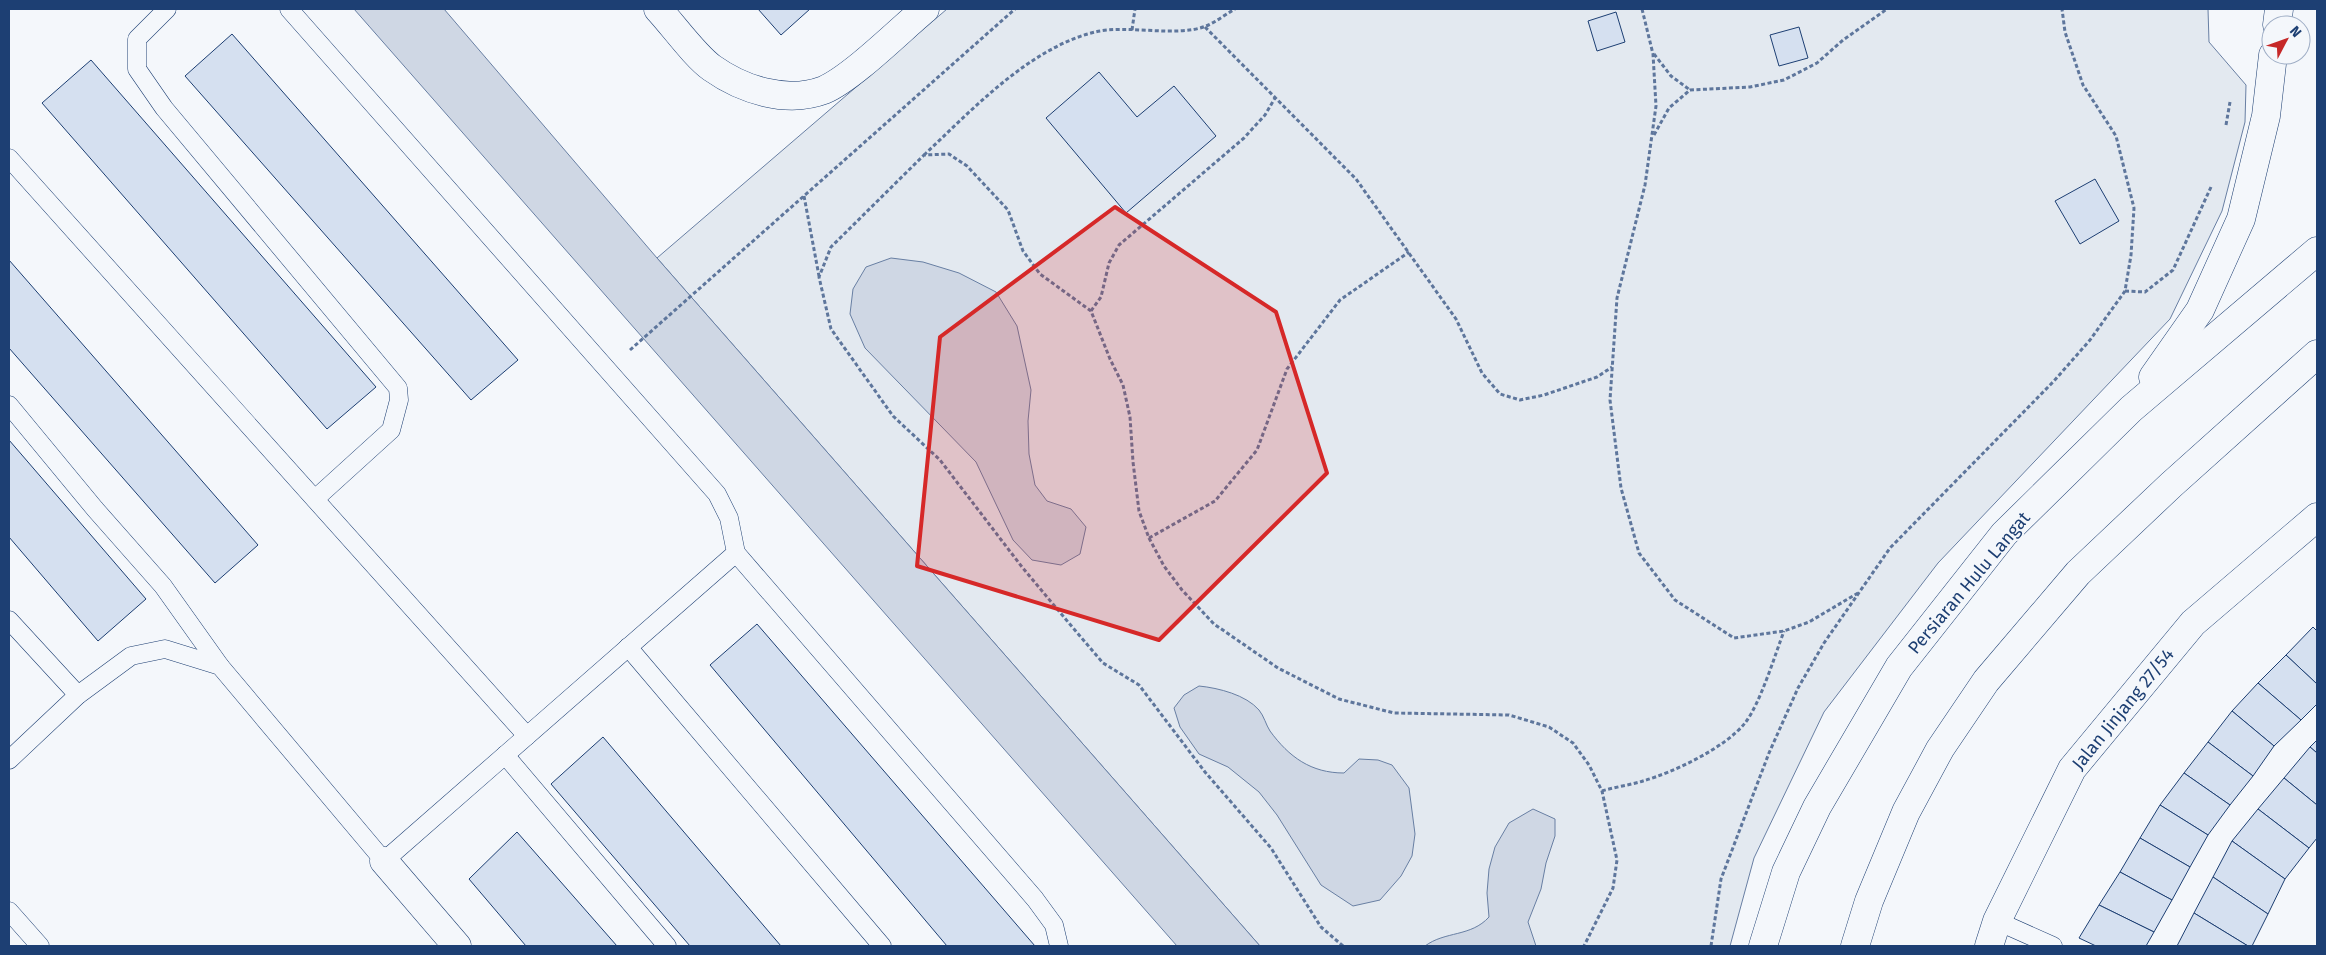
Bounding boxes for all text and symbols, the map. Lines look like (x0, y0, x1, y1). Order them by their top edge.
north arrow (2261, 15, 2311, 65)
text: N (2286, 23, 2305, 41)
street label: Persiaran Hulu Langat (1903, 507, 2035, 659)
street label: Jalan Jinjang 27/54 (2067, 644, 2179, 774)

